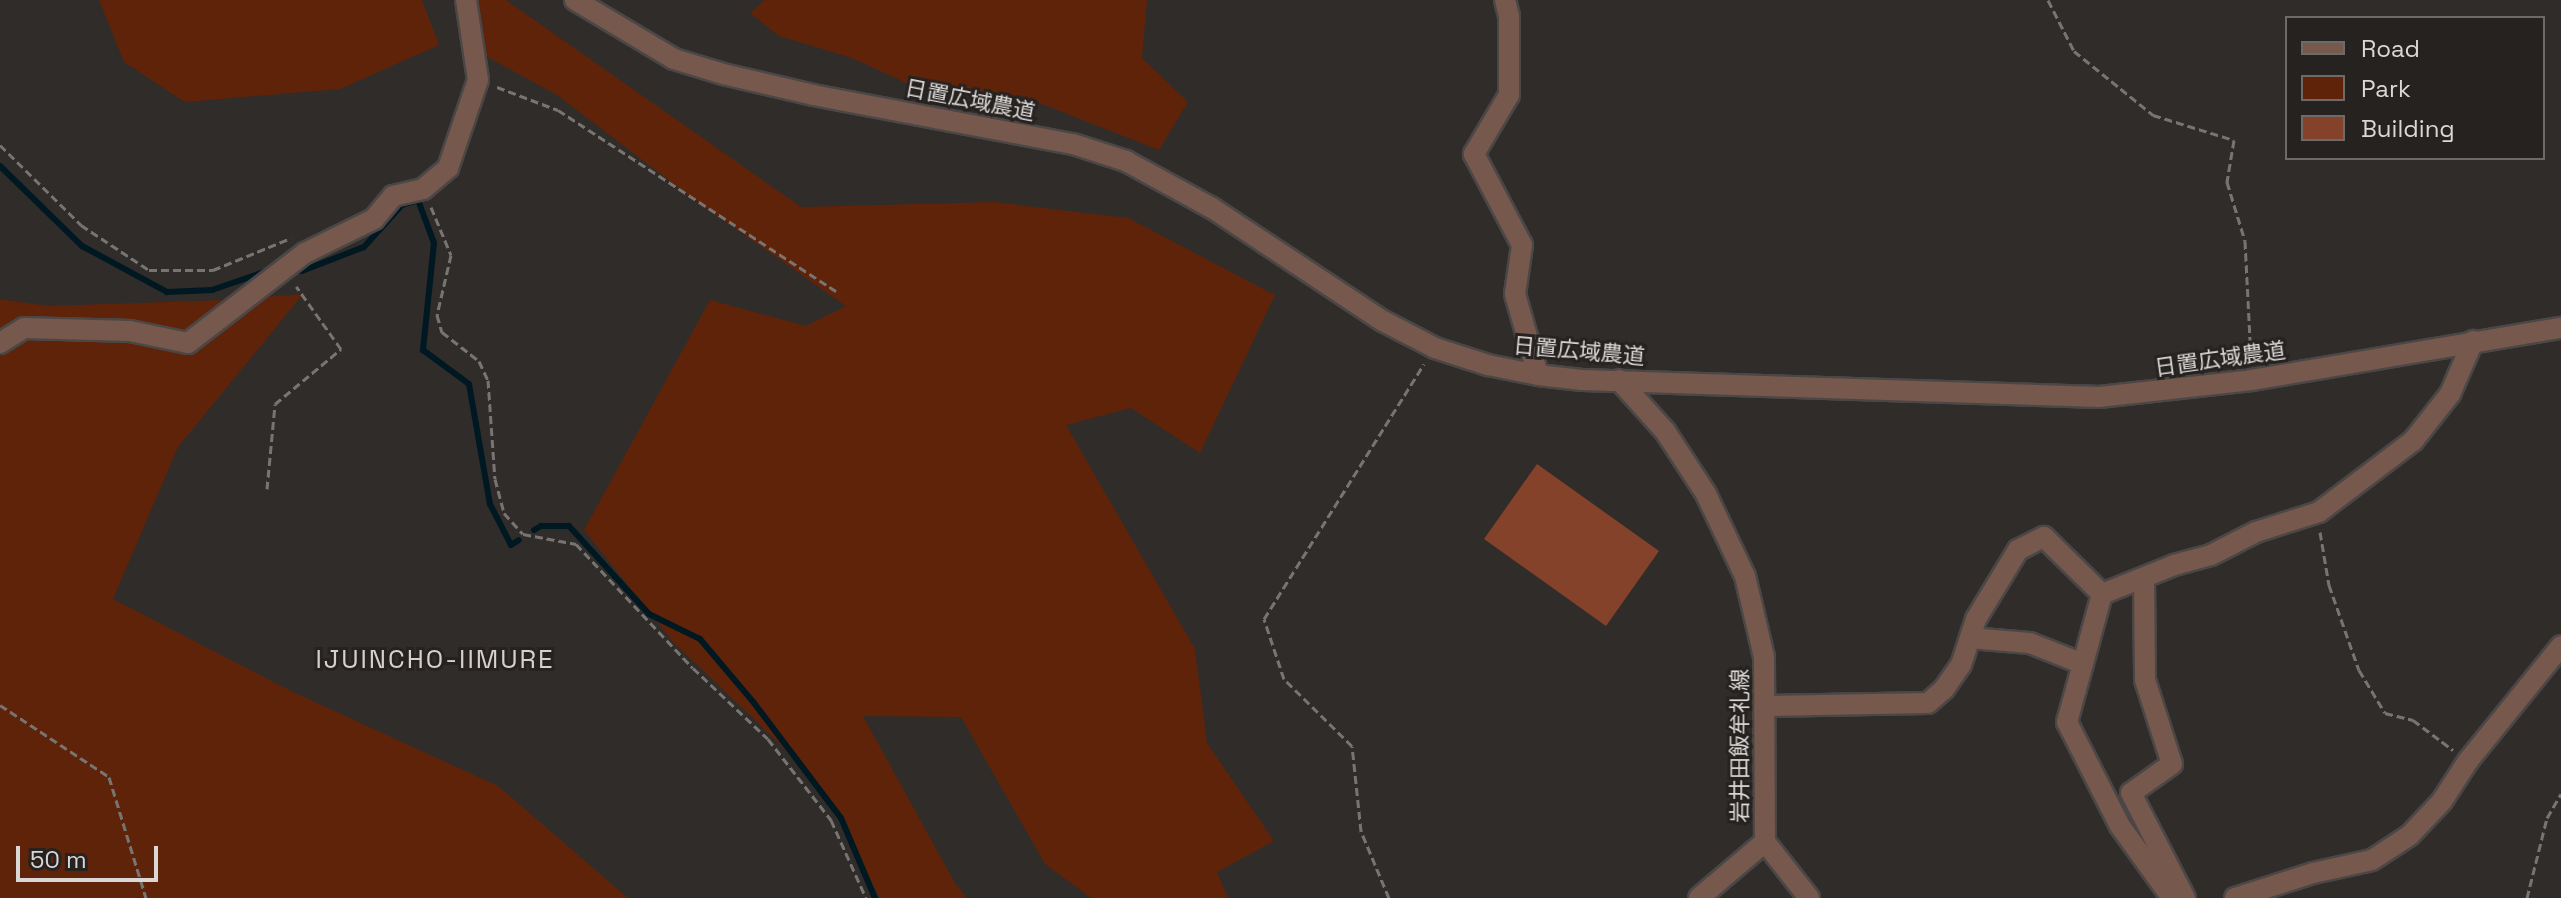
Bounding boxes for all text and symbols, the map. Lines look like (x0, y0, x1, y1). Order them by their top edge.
legend (2285, 16, 2545, 160)
text: Road (2361, 33, 2420, 64)
text: Park (2361, 73, 2411, 104)
street label: 日置広域農道 (903, 74, 1037, 126)
text: Building (2361, 113, 2455, 144)
street label: 日置広域農道 (1512, 332, 1646, 370)
street label: 日置広域農道 (2153, 337, 2287, 381)
district label: IJUINCHO-IIMURE (315, 644, 555, 676)
street label: 岩井田飯牟礼線 (1727, 669, 1753, 823)
scale bar (20, 830, 162, 880)
text: 50 m (30, 844, 87, 875)

